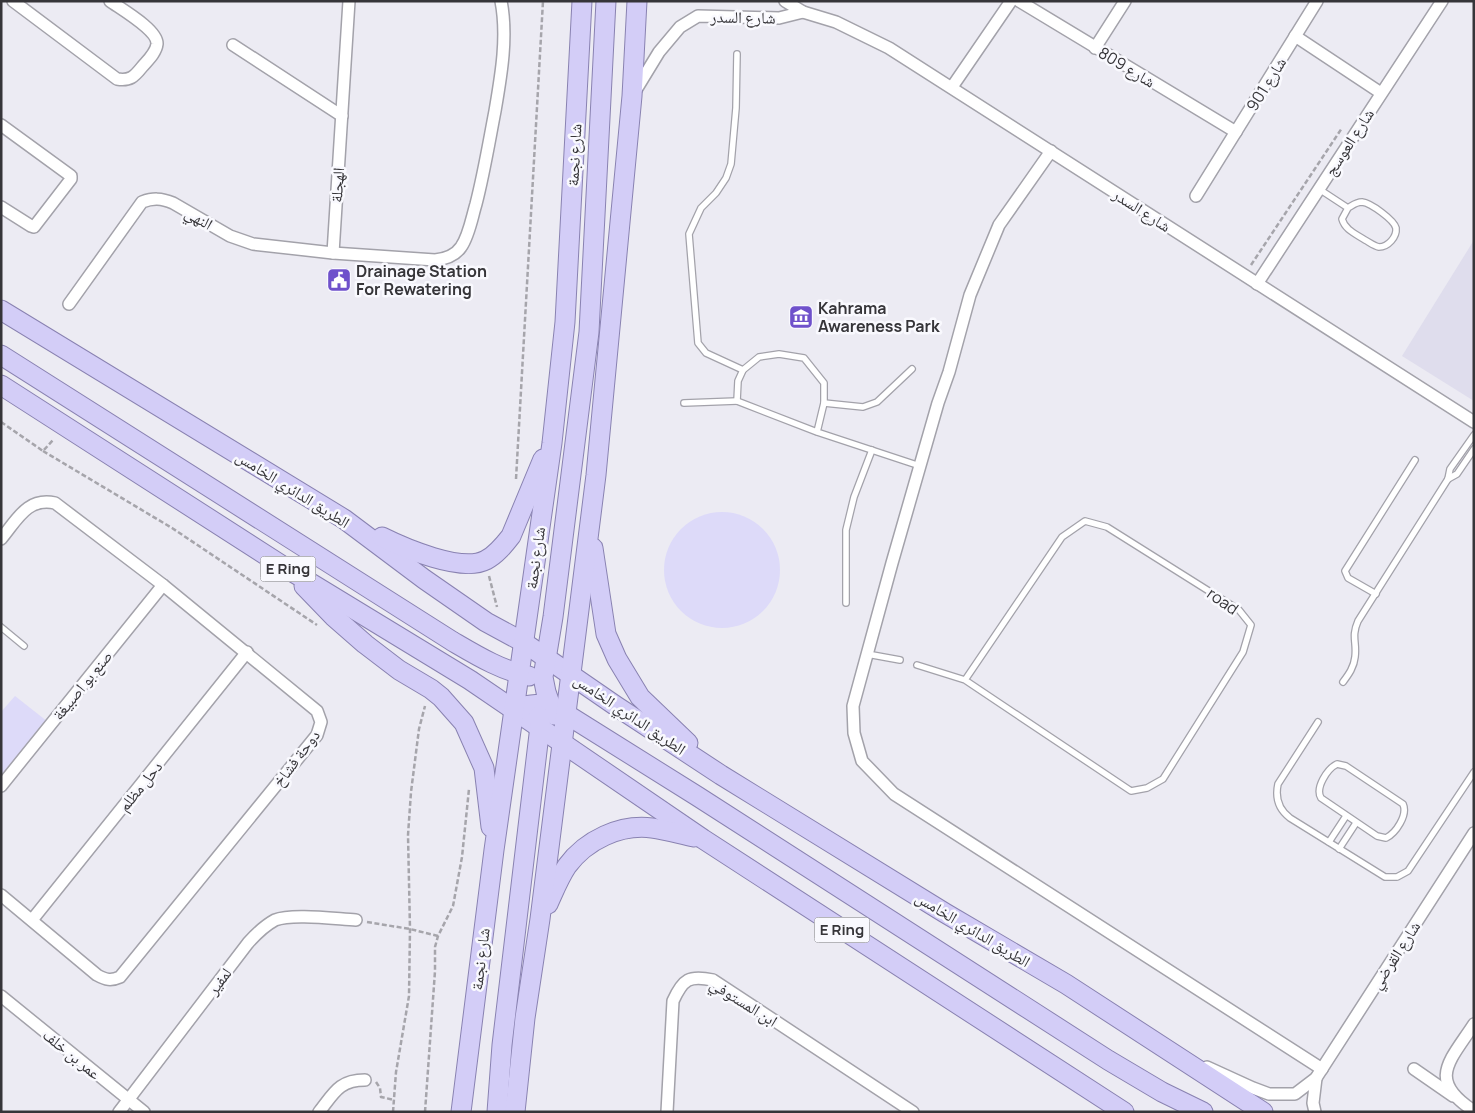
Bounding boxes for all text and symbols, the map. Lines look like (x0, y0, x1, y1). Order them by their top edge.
street label: شارع السدر (709, 5, 776, 29)
street label: شارع 809 (1095, 41, 1159, 93)
street label: شارع 901 (1241, 53, 1291, 115)
street label: شارع العوسج (1319, 104, 1379, 180)
street label: شارع نجمة (561, 123, 587, 187)
street label: الهجلة (325, 167, 349, 203)
street label: شارع السدر (1108, 182, 1175, 237)
street label: النهي (180, 201, 217, 237)
place label: Drainage Station For Rewatering (356, 260, 487, 300)
public building icon: Drainage Station For Rewatering (326, 267, 352, 293)
place label: Kahrama Awareness Park (818, 297, 940, 337)
museum icon: Kahrama Awareness Park (788, 304, 814, 330)
street label: الطريق الدائري الخامس (231, 445, 354, 535)
street label: شارع نجمة (520, 526, 550, 590)
road number: E Ring (260, 556, 316, 582)
street label: road (1203, 582, 1243, 620)
street label: صنع بو اصبيغة (47, 645, 117, 725)
street label: الطريق الدائري الخامس (569, 668, 690, 761)
street label: دوحة فشاخ (267, 725, 325, 791)
street label: دحل مظلم (113, 756, 167, 816)
street label: الطريق الدائري الخامس (910, 886, 1035, 974)
street label: شارع القرضي (1365, 917, 1427, 994)
road number: E Ring (814, 918, 870, 942)
street label: شارع نجمة (465, 927, 495, 991)
street label: لمفير (201, 963, 236, 1000)
street label: ابن المستوفي (705, 972, 782, 1033)
street label: عمر بن خلف (38, 1024, 106, 1084)

